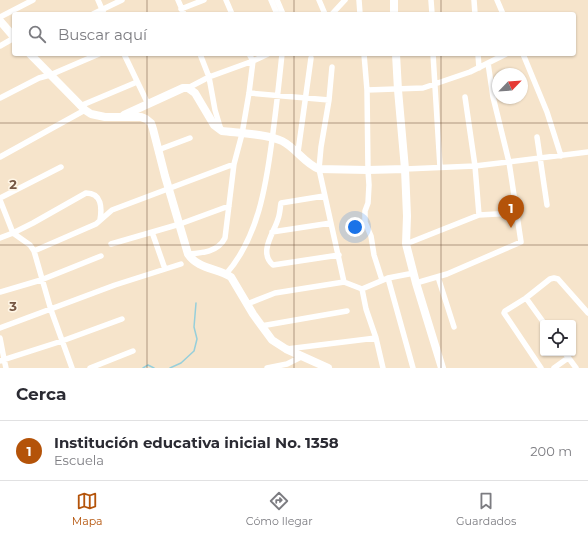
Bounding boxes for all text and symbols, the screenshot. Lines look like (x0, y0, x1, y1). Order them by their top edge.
search box (12, 12, 576, 56)
icon: search (26, 23, 48, 45)
text: Buscar aquí (58, 25, 147, 44)
north arrow (492, 68, 528, 104)
text: 2 (9, 176, 17, 192)
pin: 1 (498, 195, 524, 228)
your location (345, 217, 365, 237)
text: 3 (8, 298, 17, 314)
map controls (540, 320, 576, 356)
button: locate (540, 320, 576, 356)
text: Cerca (16, 384, 66, 404)
text: Institución educativa inicial No. 1358 (54, 433, 339, 452)
text: 1 (26, 443, 32, 459)
text: 200 m (530, 443, 572, 459)
text: Escuela (54, 452, 104, 468)
tab: Mapa (72, 490, 103, 528)
tab: Cómo llegar (246, 490, 313, 528)
tab: Guardados (456, 490, 516, 528)

